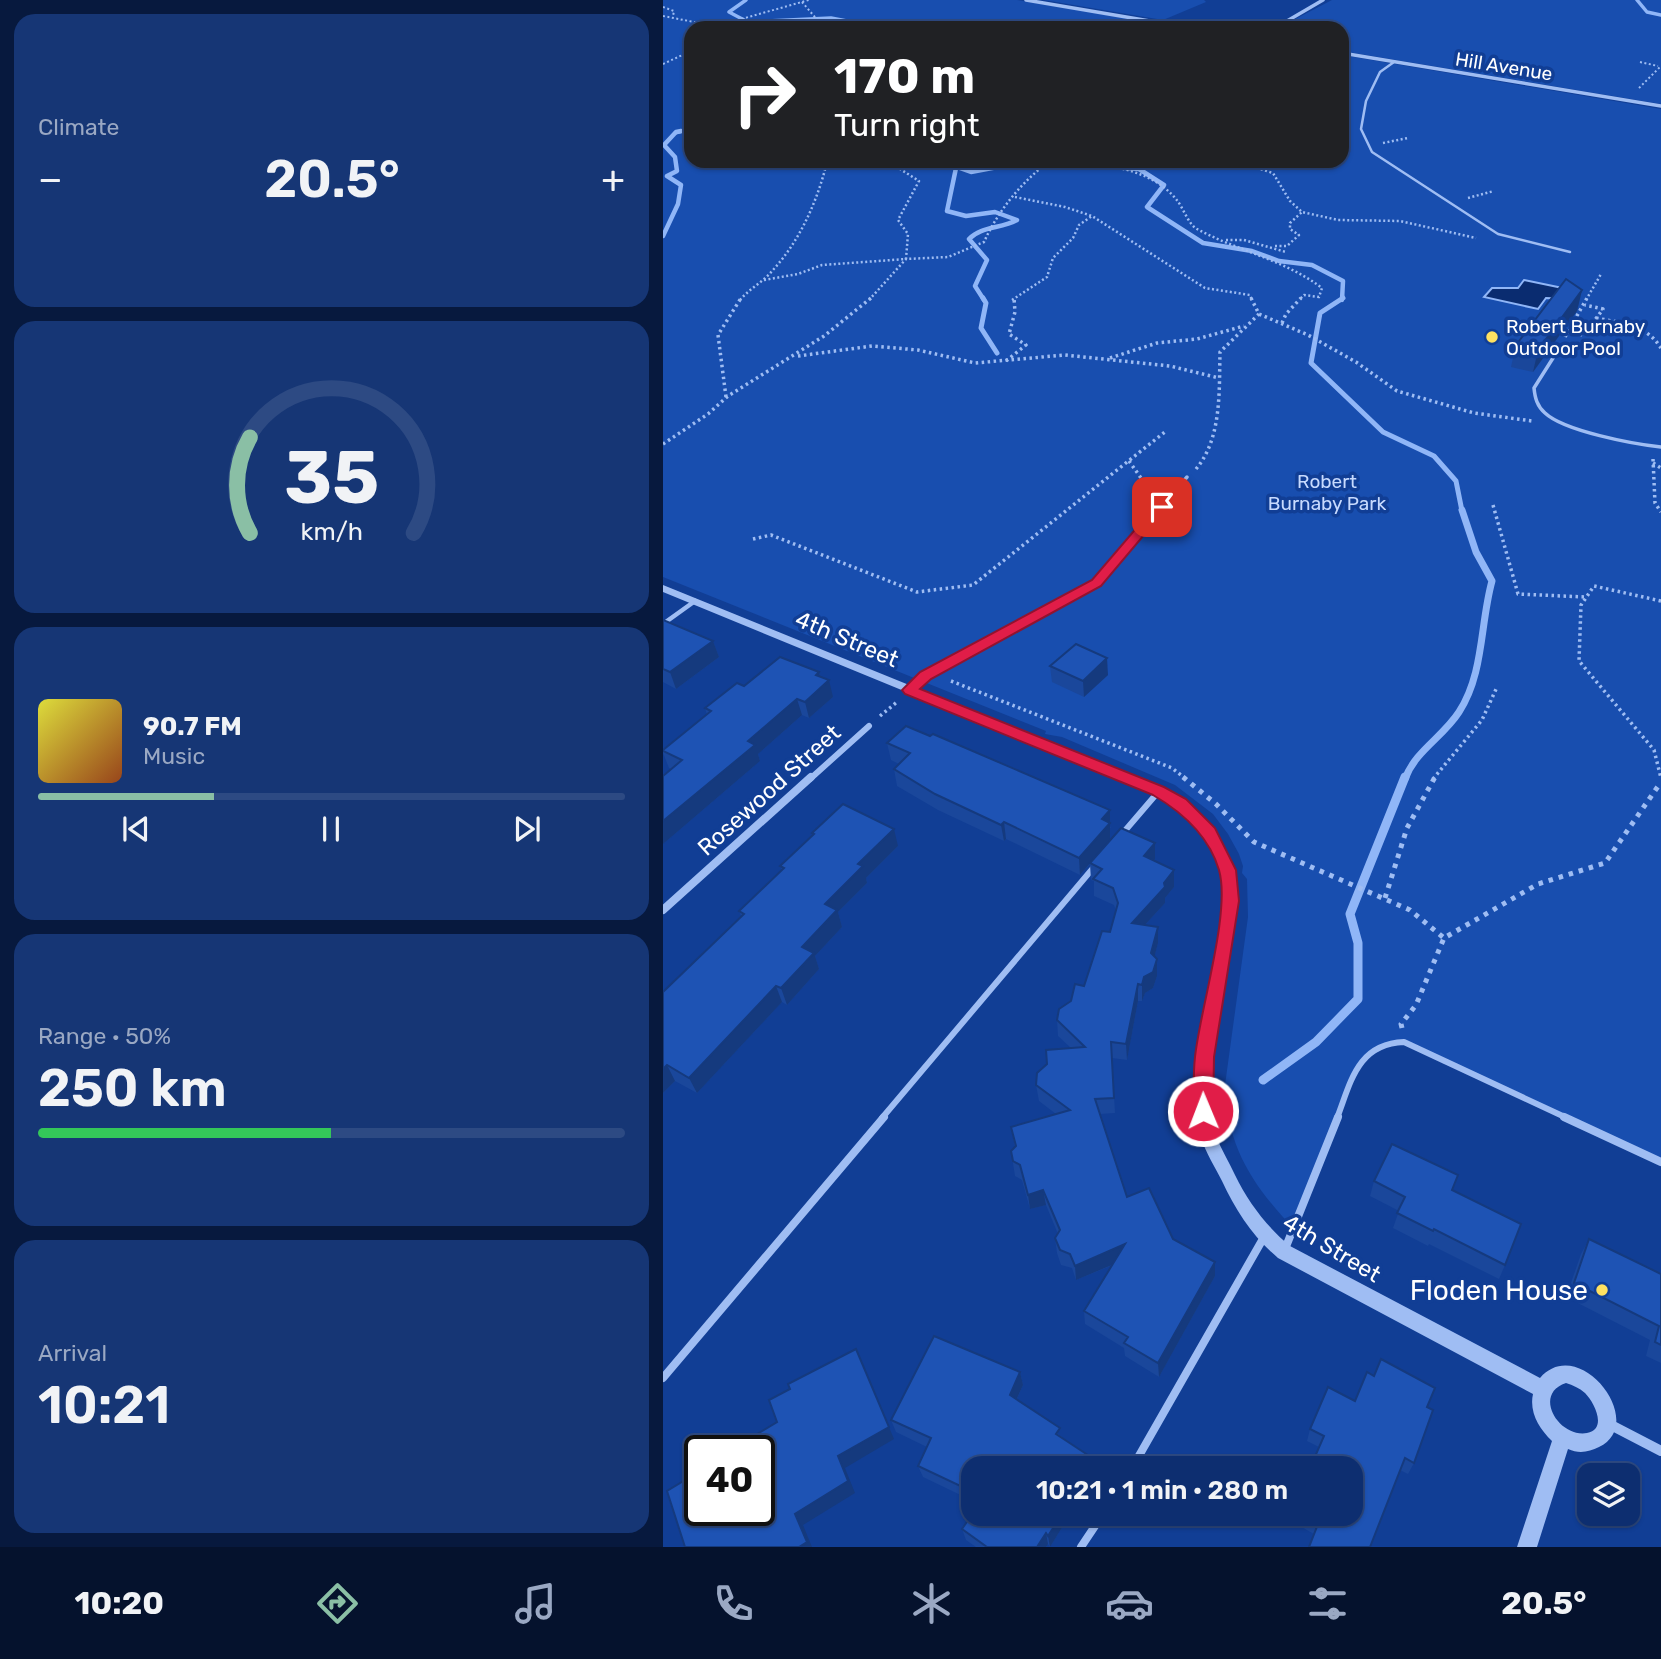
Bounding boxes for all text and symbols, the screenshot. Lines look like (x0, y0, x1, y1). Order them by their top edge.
text: 170 m (834, 47, 975, 105)
street label: Hill Avenue (1454, 47, 1554, 86)
icon: right (719, 49, 810, 140)
text: Turn right (834, 106, 979, 144)
text: Climate (38, 113, 119, 141)
text: 20.5° (264, 148, 400, 210)
text: − (38, 156, 63, 202)
text: + (601, 156, 625, 202)
place label: Robert Burnaby Outdoor Pool (1506, 315, 1645, 360)
marker: Robert Burnaby Outdoor Pool (1484, 329, 1500, 345)
text: 35 (284, 435, 379, 521)
park label: Robert Burnaby Park (1268, 470, 1386, 515)
pin (1132, 477, 1192, 537)
icon: arrive (1143, 488, 1181, 526)
text: km/h (300, 517, 363, 546)
street label: 4th Street (791, 605, 903, 673)
text: 90.7 FM (143, 711, 242, 742)
street label: Rosewood Street (692, 718, 846, 862)
text: Music (143, 742, 205, 770)
icon: previous (117, 810, 155, 848)
icon: pause (312, 810, 350, 848)
icon: next (508, 810, 546, 848)
text: Range · 50% (38, 1022, 171, 1050)
text: 250 km (38, 1057, 227, 1119)
position arrow (1166, 1074, 1240, 1148)
street label: 4th Street (1278, 1208, 1386, 1288)
place label: Floden House (1410, 1274, 1588, 1307)
marker: Floden House (1594, 1282, 1610, 1298)
text: Arrival (38, 1339, 107, 1367)
text: 10:21 (38, 1374, 170, 1436)
speed limit sign: 40 (684, 1435, 775, 1526)
map controls (1577, 1463, 1640, 1526)
button: layers (1577, 1463, 1640, 1526)
text: 10:21 · 1 min · 280 m (1036, 1475, 1288, 1506)
icon: directions (313, 1579, 362, 1628)
icon: music (511, 1579, 560, 1628)
icon: phone (709, 1579, 758, 1628)
icon: climate (907, 1579, 956, 1628)
icon: car (1105, 1579, 1154, 1628)
icon: filters (1303, 1579, 1352, 1628)
text: 10:20 (75, 1584, 164, 1622)
text: 20.5° (1501, 1584, 1586, 1622)

